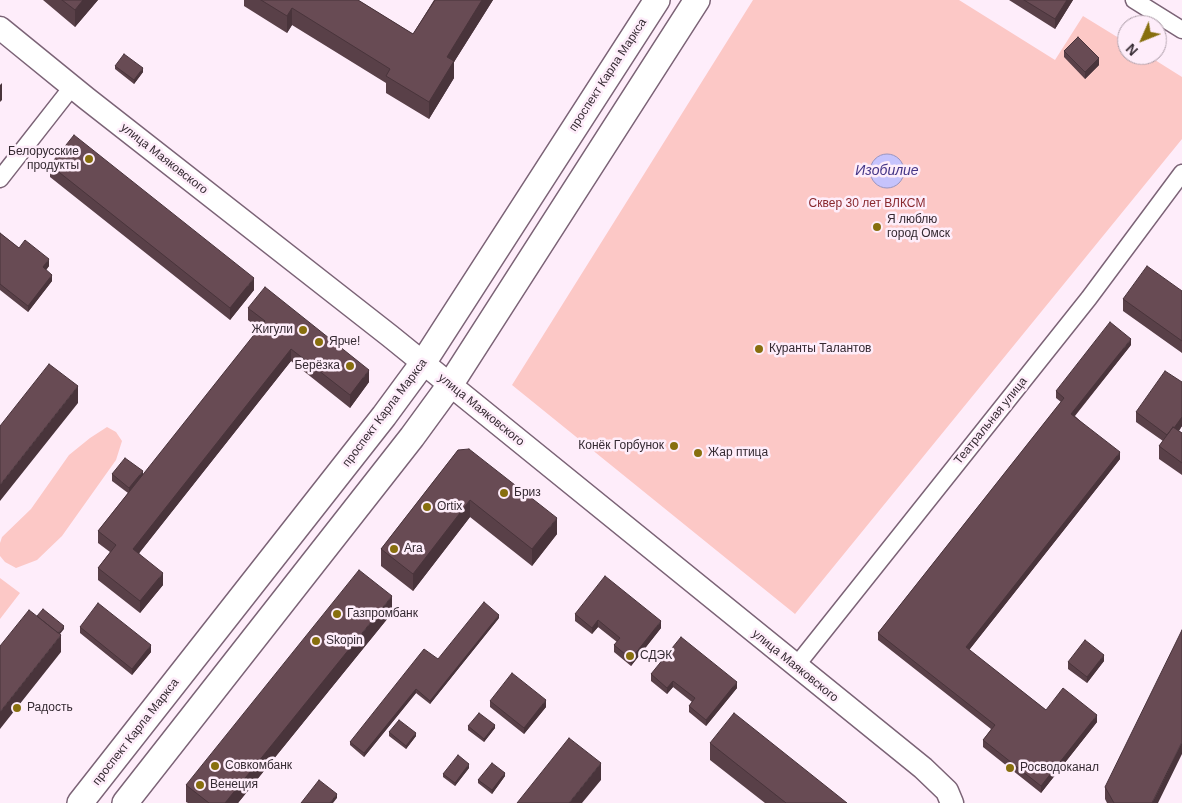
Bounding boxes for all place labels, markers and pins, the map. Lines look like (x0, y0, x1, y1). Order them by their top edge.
place label: Белорусские продукты (8, 145, 79, 173)
marker: Белорусские продукты (83, 153, 95, 165)
place label: Я люблю город Омск (887, 213, 950, 241)
marker: Я люблю город Омск (871, 221, 883, 233)
place label: Жигули (251, 323, 293, 337)
marker: Жигули (297, 324, 309, 336)
place label: Ярче! (329, 335, 360, 349)
marker: Ярче! (313, 336, 325, 348)
place label: Куранты Талантов (769, 342, 871, 356)
marker: Куранты Талантов (753, 343, 765, 355)
place label: Берёзка (294, 359, 340, 373)
marker: Берёзка (344, 360, 356, 372)
place label: Конёк Горбунок (578, 439, 664, 453)
marker: Конёк Горбунок (668, 440, 680, 452)
place label: Жар птица (708, 446, 768, 460)
marker: Жар птица (692, 447, 704, 459)
place label: Бриз (514, 486, 541, 500)
marker: Бриз (498, 487, 510, 499)
place label: Ortix (437, 500, 462, 514)
marker: Ortix (421, 501, 433, 513)
place label: Ara (404, 542, 423, 556)
marker: Ara (388, 543, 400, 555)
place label: Газпромбанк (347, 607, 418, 621)
marker: Газпромбанк (331, 608, 343, 620)
place label: Skopin (326, 634, 363, 648)
marker: Skopin (310, 635, 322, 647)
place label: СДЭК (640, 649, 672, 663)
marker: СДЭК (624, 650, 636, 662)
place label: Радость (27, 701, 73, 715)
marker: Радость (11, 702, 23, 714)
place label: Совкомбанк (225, 759, 292, 773)
marker: Совкомбанк (209, 760, 221, 772)
place label: Росводоканал (1020, 761, 1099, 775)
marker: Росводоканал (1004, 762, 1016, 774)
place label: Венеция (210, 778, 258, 792)
marker: Венеция (194, 779, 206, 791)

